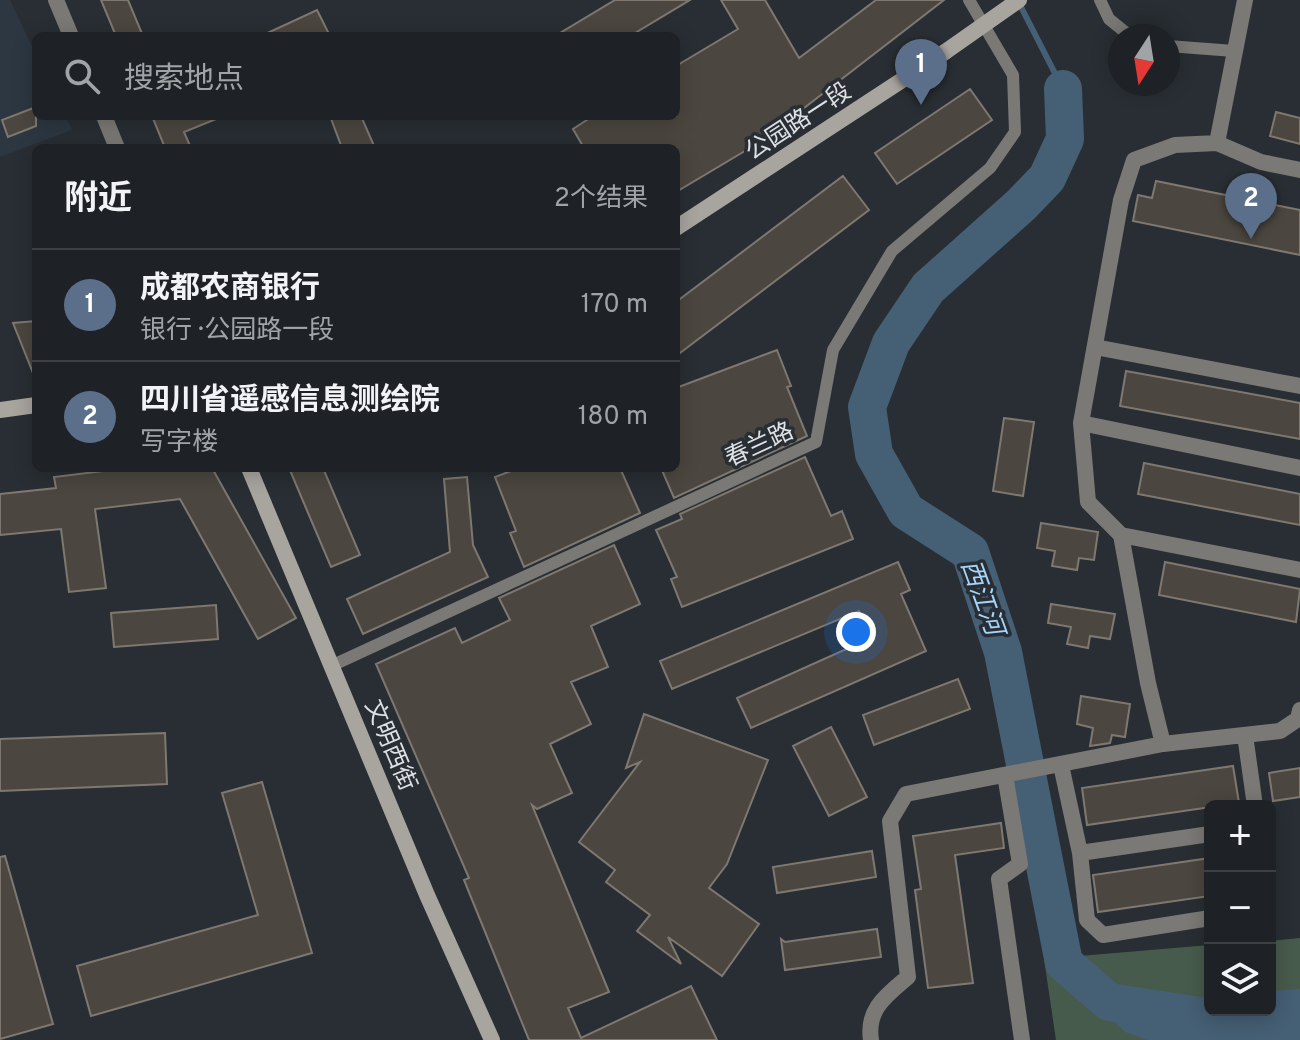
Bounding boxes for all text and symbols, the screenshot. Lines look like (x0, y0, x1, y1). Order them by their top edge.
north arrow (1108, 24, 1180, 96)
search box (32, 32, 680, 120)
pin: 1 (895, 39, 947, 105)
icon: search (60, 54, 104, 98)
text: 搜索地点 (124, 62, 244, 99)
street label: 公园路一段 (741, 77, 858, 168)
pin: 2 (1225, 173, 1277, 239)
text: 附近 (64, 179, 132, 222)
text: 2个结果 (554, 183, 648, 216)
text: 成都农商银行 (140, 271, 320, 308)
text: 1 (85, 289, 95, 322)
text: 170 m (581, 289, 648, 322)
text: 银行 · 公园路一段 (140, 315, 334, 348)
text: 四川省遥感信息测绘院 (140, 383, 440, 420)
text: 2 (82, 401, 98, 434)
text: 180 m (578, 401, 648, 434)
street label: 春兰路 (721, 417, 799, 475)
text: 写字楼 (140, 427, 218, 460)
water label: 西江河 (952, 556, 1011, 645)
your location (836, 612, 876, 652)
street label: 文明西街 (357, 696, 422, 796)
map controls (1204, 800, 1276, 1016)
button: + (1204, 800, 1276, 872)
button: − (1204, 872, 1276, 944)
button: layers (1204, 944, 1276, 1016)

